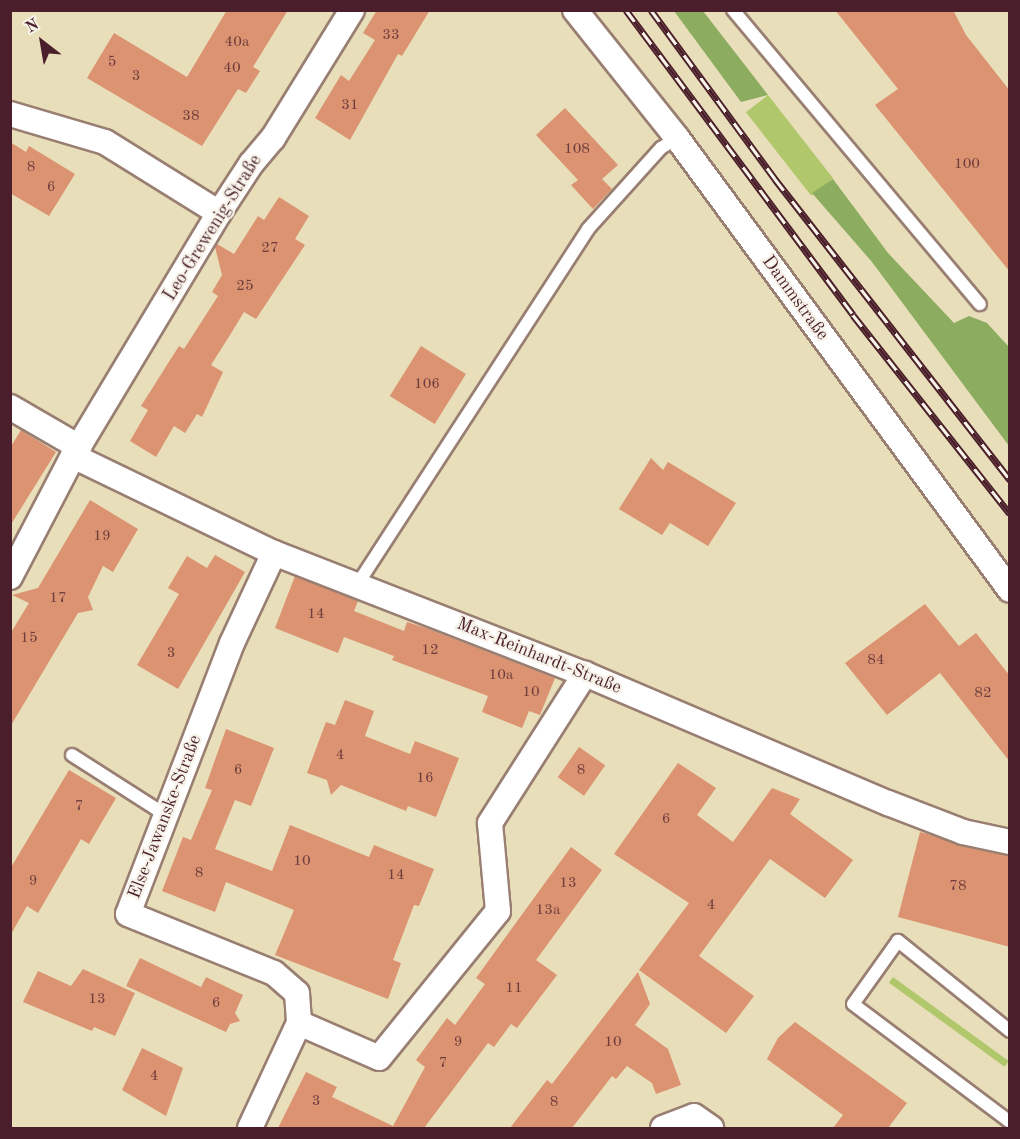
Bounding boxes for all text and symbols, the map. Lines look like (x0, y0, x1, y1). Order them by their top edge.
north arrow (12, 12, 72, 72)
text: N (23, 17, 42, 37)
house number: 33 (382, 27, 400, 45)
house number: 40a (225, 34, 249, 52)
house number: 5 (108, 54, 116, 72)
house number: 40 (223, 60, 241, 78)
house number: 3 (132, 68, 140, 86)
house number: 31 (341, 97, 359, 115)
house number: 38 (182, 108, 200, 126)
house number: 108 (564, 141, 590, 159)
street label: Leo-Grewenig-Straße (159, 151, 267, 305)
house number: 100 (954, 156, 980, 174)
house number: 8 (27, 159, 35, 177)
house number: 6 (47, 179, 55, 197)
house number: 27 (261, 240, 279, 258)
street label: Dammstraße (757, 251, 833, 345)
house number: 25 (236, 278, 254, 296)
house number: 106 (414, 376, 440, 394)
house number: 19 (93, 528, 111, 546)
house number: 17 (49, 590, 67, 608)
house number: 14 (307, 606, 325, 624)
street label: Max-Reinhardt-Straße (454, 613, 624, 699)
house number: 15 (20, 630, 38, 648)
house number: 12 (421, 642, 439, 660)
house number: 3 (167, 645, 175, 663)
house number: 84 (867, 652, 885, 670)
house number: 10a (489, 667, 513, 685)
house number: 10 (522, 684, 540, 702)
house number: 82 (974, 685, 992, 703)
street label: Else-Jawanske-Straße (124, 732, 206, 902)
house number: 4 (336, 747, 344, 765)
house number: 6 (234, 762, 242, 780)
house number: 8 (577, 762, 585, 780)
house number: 16 (416, 770, 434, 788)
house number: 7 (75, 798, 83, 816)
house number: 6 (662, 811, 670, 829)
house number: 10 (293, 853, 311, 871)
house number: 8 (195, 865, 203, 883)
house number: 14 (387, 867, 405, 885)
house number: 9 (29, 873, 37, 891)
house number: 13 (559, 875, 577, 893)
house number: 78 (949, 878, 967, 896)
house number: 4 (707, 897, 715, 915)
house number: 13a (536, 902, 560, 920)
house number: 11 (505, 980, 523, 998)
house number: 13 (88, 991, 106, 1009)
house number: 6 (212, 995, 220, 1013)
house number: 9 (454, 1034, 462, 1052)
house number: 10 (604, 1034, 622, 1052)
house number: 7 (439, 1055, 447, 1073)
house number: 4 (150, 1068, 158, 1086)
house number: 3 (312, 1093, 320, 1111)
house number: 8 (550, 1094, 558, 1112)

